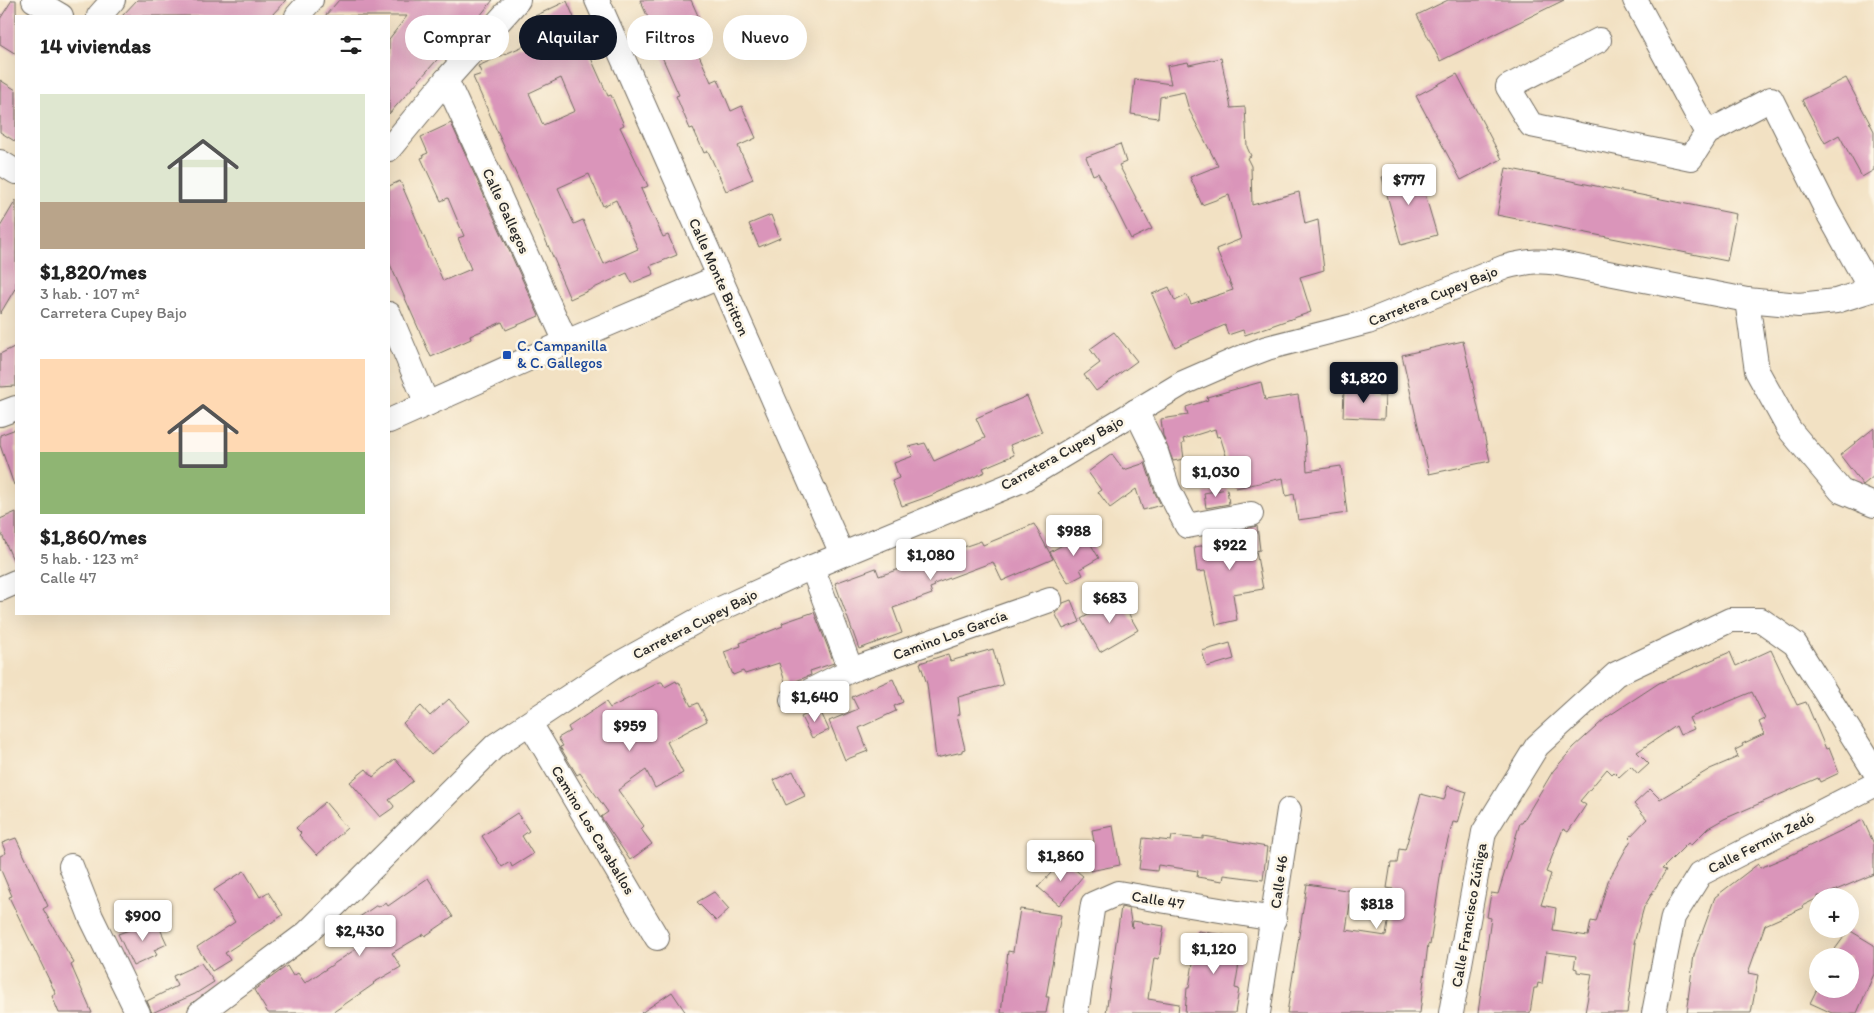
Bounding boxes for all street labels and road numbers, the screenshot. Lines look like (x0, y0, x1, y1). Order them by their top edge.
street label: Calle Gallegos (478, 165, 534, 257)
street label: Calle Monte Britton (685, 215, 753, 339)
street label: Carretera Cupey Bajo (1366, 262, 1500, 330)
street label: Carretera Cupey Bajo (997, 412, 1127, 494)
street label: Carretera Cupey Bajo (630, 585, 760, 663)
street label: Camino Los García (890, 606, 1010, 664)
street label: Camino Los Caraballos (547, 762, 639, 898)
street label: Calle Fermín Zedó (1705, 808, 1817, 878)
street label: Calle Francisco Zúñiga (1447, 841, 1491, 989)
street label: Calle 46 (1266, 854, 1292, 910)
street label: Calle 47 (1130, 887, 1186, 913)

